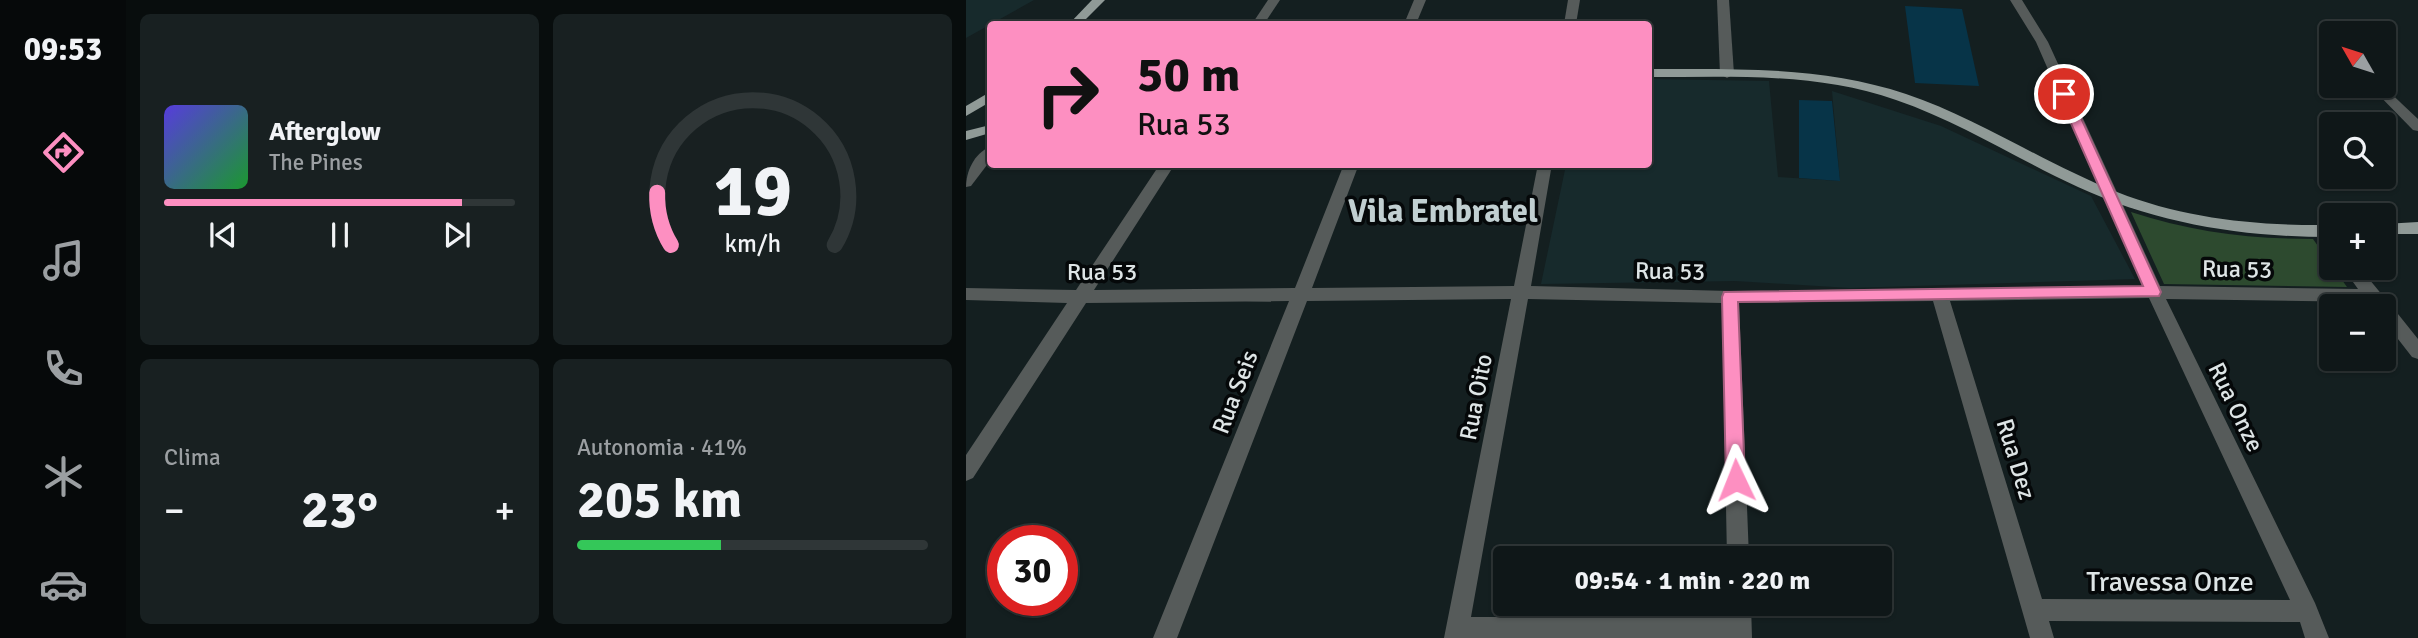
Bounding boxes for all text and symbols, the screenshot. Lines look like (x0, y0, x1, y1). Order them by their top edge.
north arrow (2319, 21, 2396, 98)
map controls (2319, 21, 2396, 371)
text: 09:53 (24, 30, 102, 69)
text: 50 m (1137, 45, 1240, 105)
icon: right (1022, 49, 1113, 140)
pin (2034, 64, 2094, 124)
icon: arrive (2045, 75, 2083, 113)
text: Rua 53 (1137, 105, 1231, 144)
button: search (2319, 112, 2396, 189)
text: Afterglow (269, 116, 381, 148)
icon: directions (39, 128, 88, 177)
text: The Pines (269, 148, 363, 177)
text: 19 (713, 148, 792, 237)
district label: Vila Embratel (1348, 192, 1538, 231)
button: + (2319, 203, 2396, 280)
icon: previous (204, 216, 242, 254)
icon: pause (321, 216, 359, 254)
icon: next (438, 216, 476, 254)
text: km/h (724, 228, 781, 259)
icon: music (39, 236, 88, 285)
street label: Rua 53 (2202, 253, 2272, 285)
street label: Rua 53 (1635, 255, 1705, 287)
street label: Rua 53 (1067, 257, 1137, 287)
button: − (2319, 294, 2396, 371)
icon: phone (39, 344, 88, 393)
street label: Rua Seis (1205, 346, 1265, 438)
street label: Rua Oito (1453, 351, 1499, 443)
street label: Rua Onze (2202, 357, 2270, 457)
street label: Rua Dez (1990, 415, 2042, 503)
text: Autonomia · 41% (577, 433, 747, 462)
text: Clima (164, 443, 221, 472)
position arrow (1699, 443, 1773, 517)
icon: climate (39, 452, 88, 501)
text: 205 km (577, 468, 742, 532)
text: 23° (301, 478, 378, 542)
text: − (164, 487, 185, 534)
text: + (494, 487, 515, 534)
speed limit sign: 30 (987, 525, 1078, 616)
icon: car (39, 560, 88, 609)
text: 09:54 · 1 min · 220 m (1575, 565, 1810, 597)
street label: Travessa Onze (2086, 565, 2254, 599)

